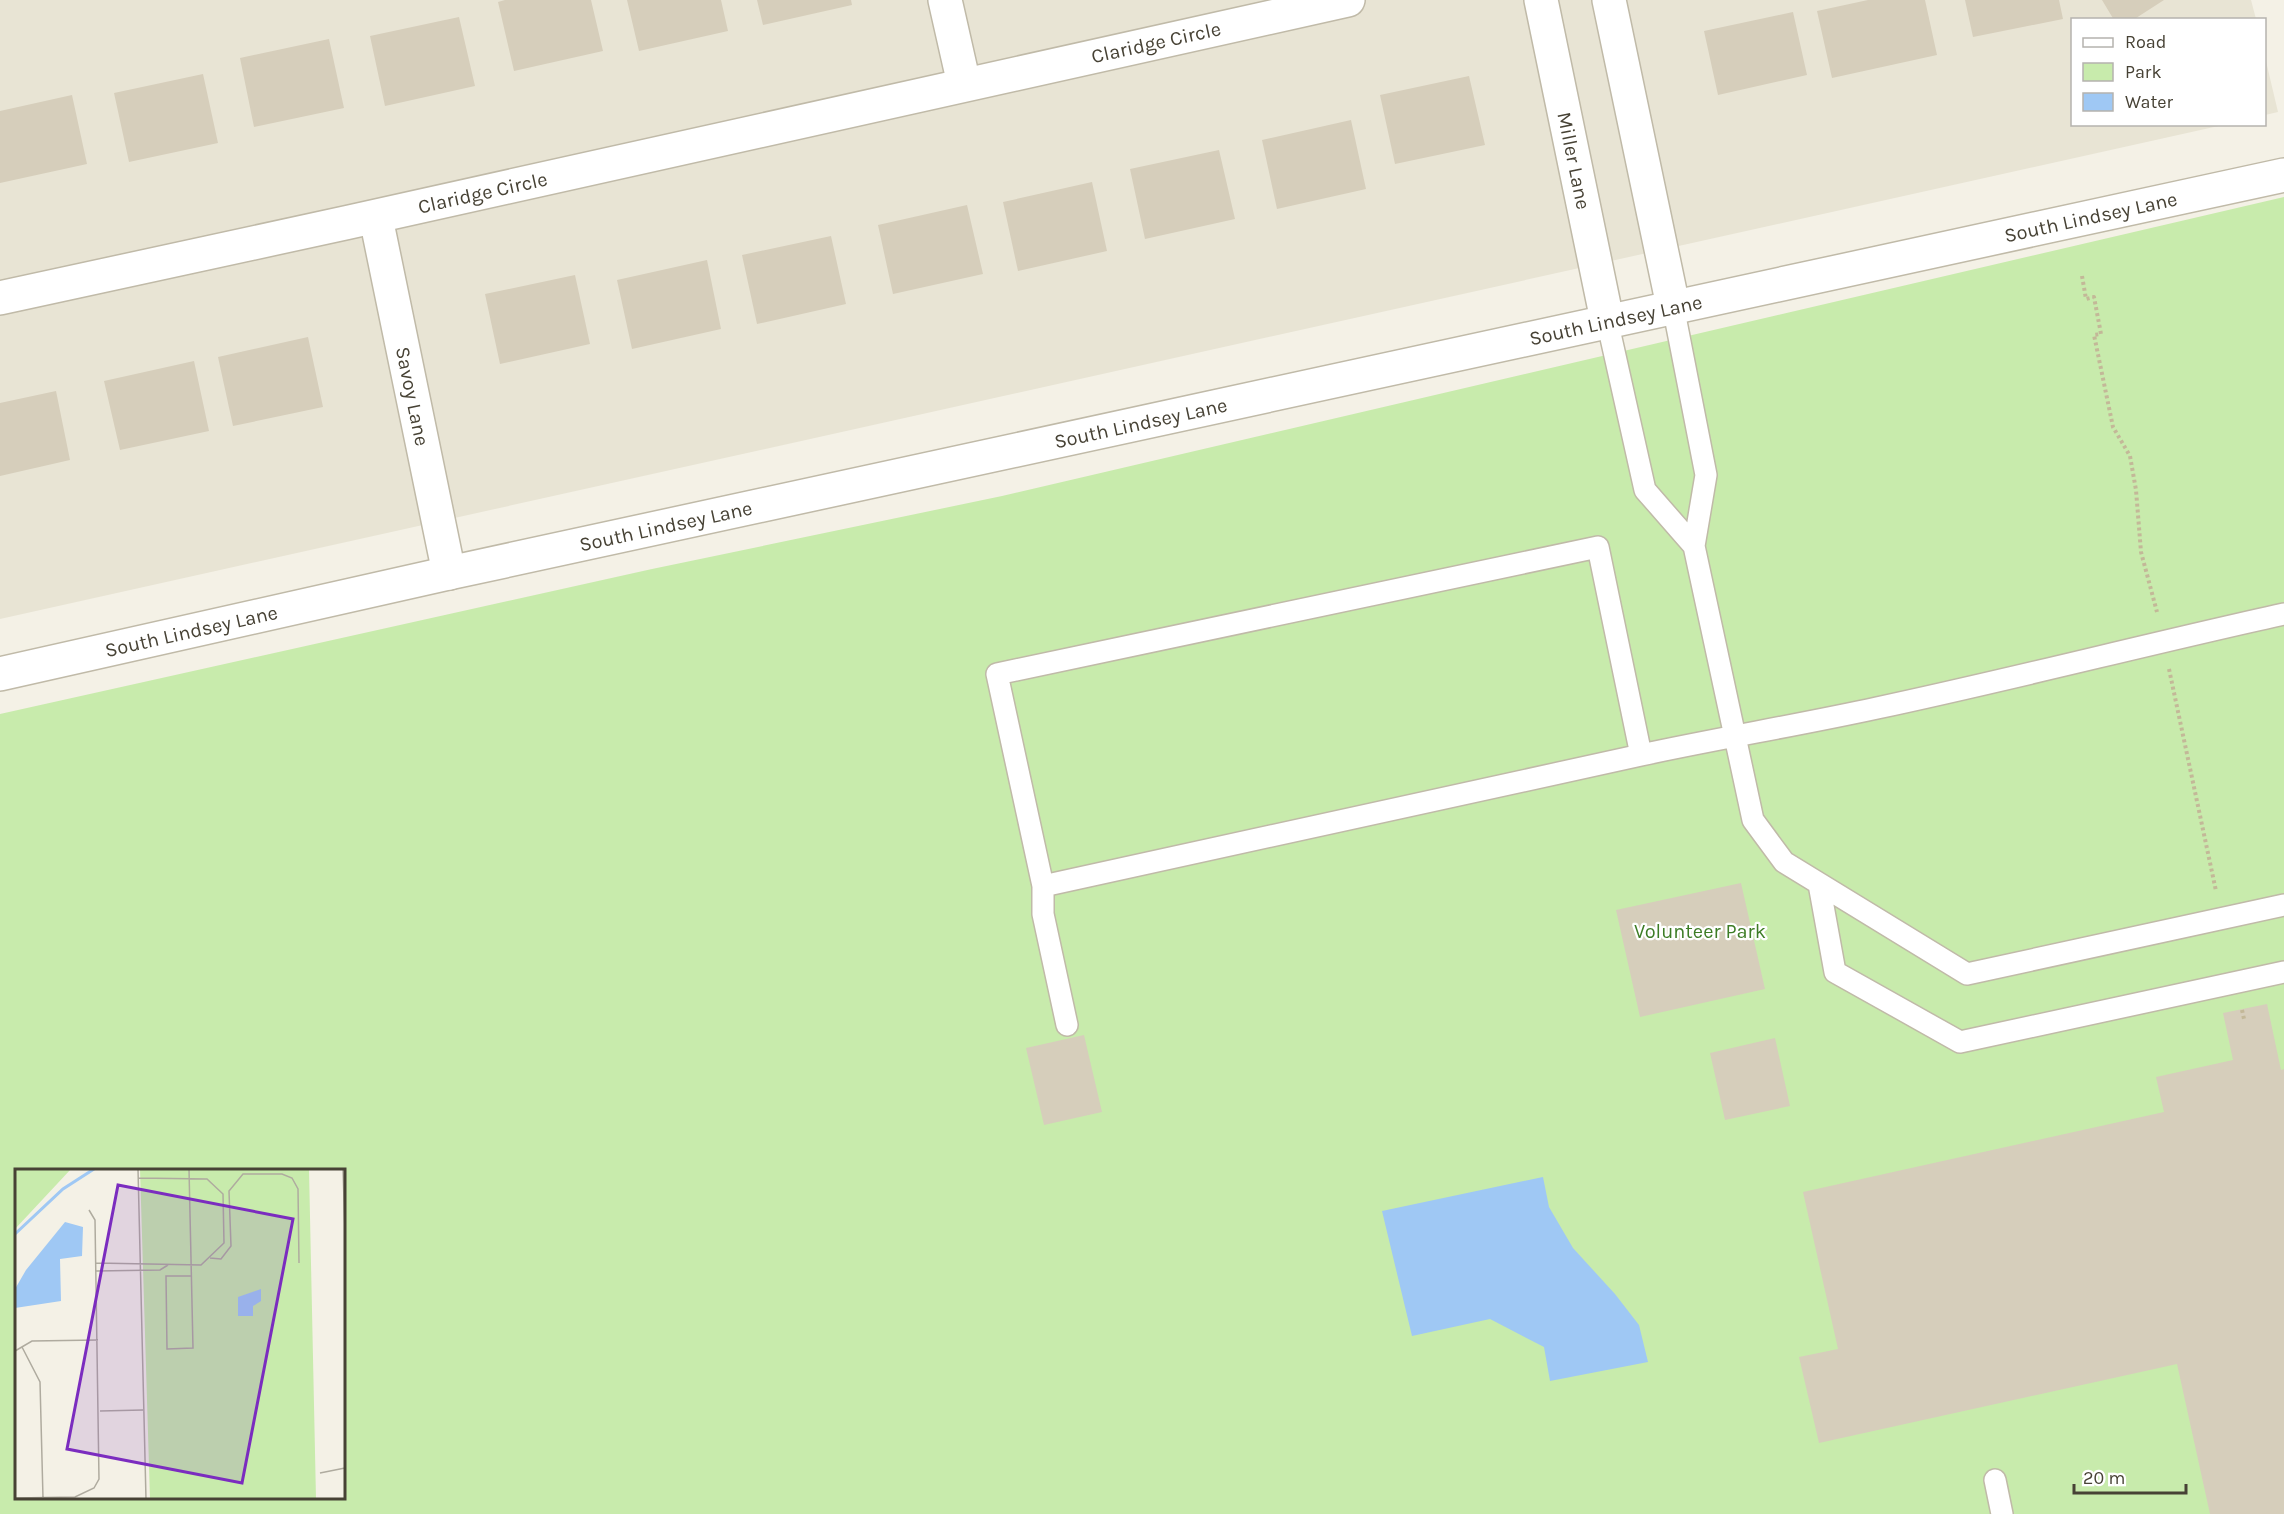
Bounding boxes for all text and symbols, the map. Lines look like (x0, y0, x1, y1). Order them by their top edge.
street label: Claridge Circle (1089, 17, 1223, 68)
legend (2071, 18, 2266, 126)
text: Road (2125, 31, 2166, 53)
text: Park (2125, 61, 2162, 83)
text: Water (2125, 91, 2173, 113)
street label: Miller Lane (1552, 110, 1595, 212)
street label: Claridge Circle (416, 167, 550, 219)
street label: South Lindsey Lane (2002, 188, 2179, 247)
street label: South Lindsey Lane (1527, 291, 1704, 350)
street label: Savoy Lane (391, 345, 434, 448)
street label: South Lindsey Lane (1052, 394, 1229, 453)
street label: South Lindsey Lane (577, 497, 754, 556)
street label: South Lindsey Lane (103, 601, 280, 662)
park label: Volunteer Park (1634, 920, 1766, 943)
inset map (15, 1169, 345, 1499)
scale bar (2074, 1457, 2186, 1495)
text: 20 m (2083, 1467, 2125, 1489)

